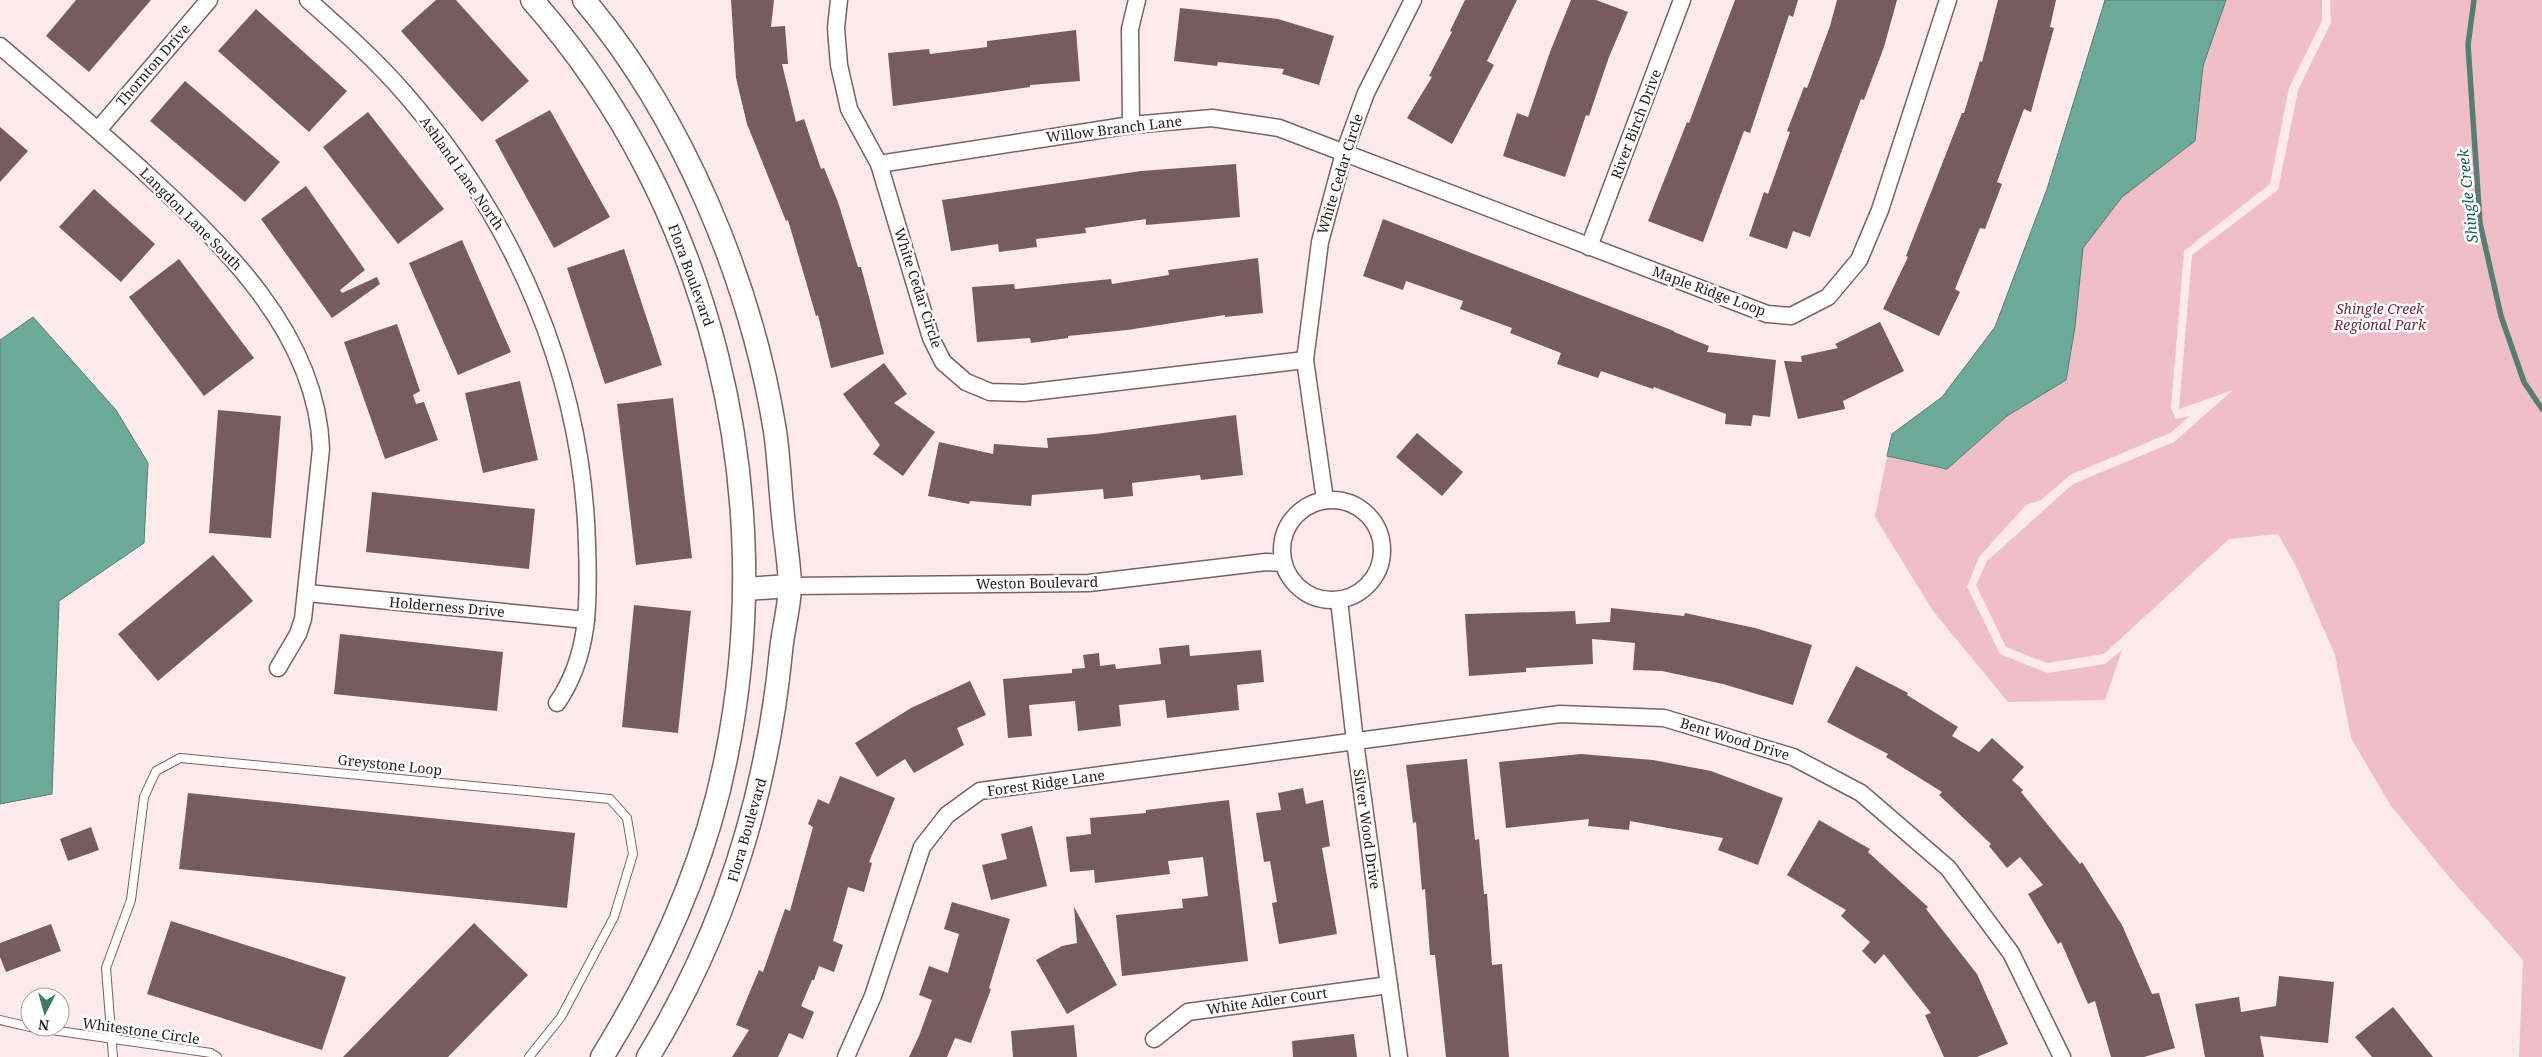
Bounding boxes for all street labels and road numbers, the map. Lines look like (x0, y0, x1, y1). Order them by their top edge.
street label: Thornton Drive (111, 19, 194, 110)
street label: River Birch Drive (1606, 66, 1665, 181)
street label: Willow Branch Lane (1045, 111, 1183, 146)
street label: White Cedar Circle (1312, 111, 1367, 237)
street label: Ashland Lane North (416, 112, 509, 233)
street label: Langdon Lane South (136, 163, 247, 274)
street label: Flora Boulevard (664, 221, 719, 329)
street label: White Cedar Circle (890, 225, 947, 350)
street label: Maple Ridge Loop (1650, 261, 1769, 320)
street label: Weston Boulevard (976, 572, 1099, 593)
street label: Holderness Drive (389, 592, 506, 621)
street label: Bent Wood Drive (1678, 713, 1792, 764)
street label: Greystone Loop (337, 750, 443, 779)
street label: Forest Ridge Lane (986, 765, 1106, 800)
street label: Silver Wood Drive (1350, 768, 1385, 890)
street label: Flora Boulevard (723, 775, 771, 884)
street label: White Adler Court (1205, 983, 1328, 1018)
street label: Whitestone Circle (81, 1013, 201, 1048)

